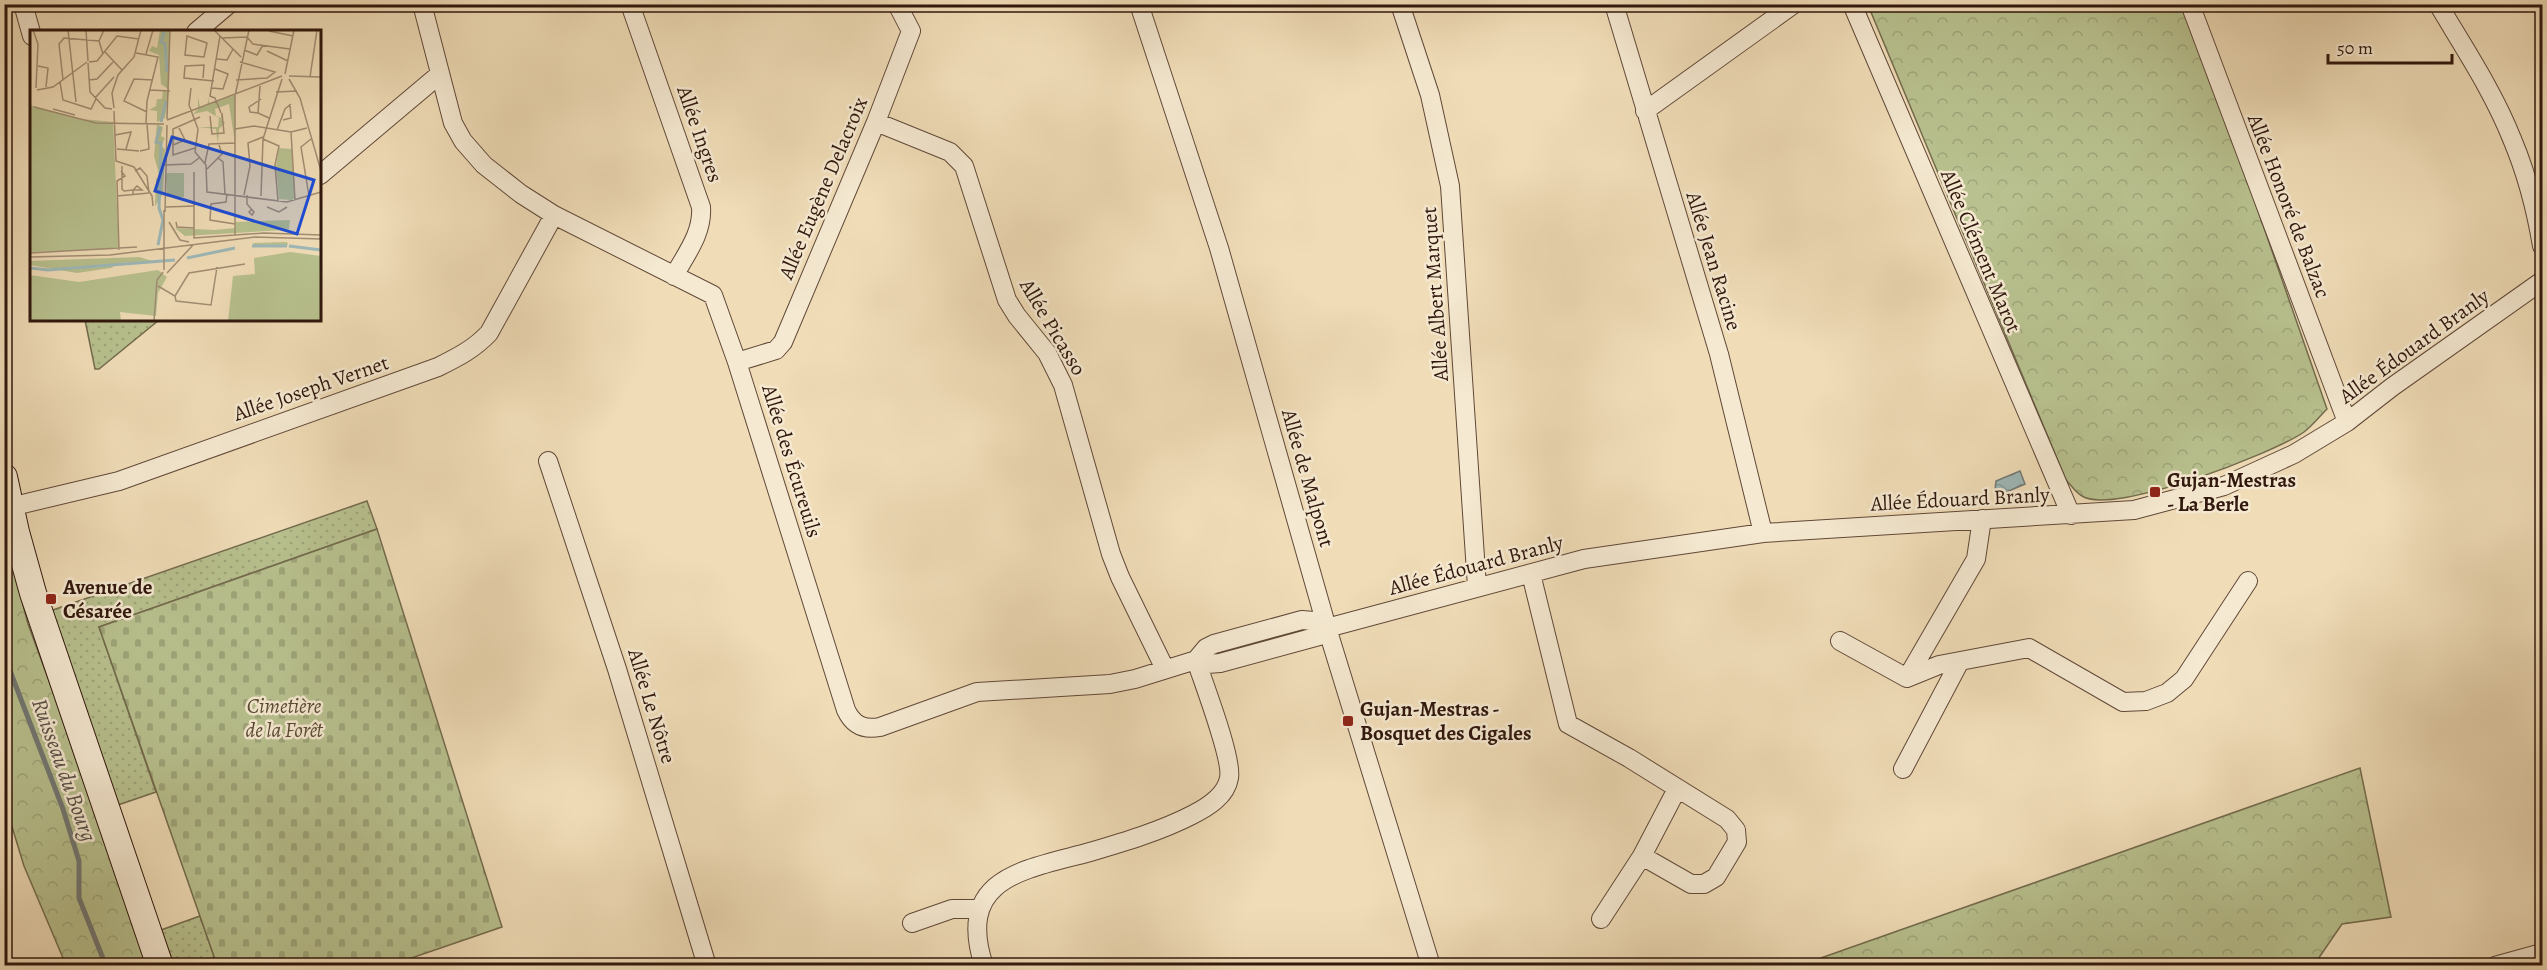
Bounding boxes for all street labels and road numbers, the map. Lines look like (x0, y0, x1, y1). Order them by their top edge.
street label: Allée Ingres (670, 81, 730, 186)
street label: Allée Eugène Delacroix (772, 92, 874, 284)
street label: Allée Honoré de Balzac (2241, 109, 2337, 302)
street label: Allée Clément Marot (1934, 164, 2028, 337)
street label: Allée Jean Racine (1679, 187, 1748, 334)
street label: Allée Albert Marquet (1415, 206, 1455, 383)
street label: Allée Picasso (1013, 273, 1093, 381)
street label: Allée Édouard Branly (2333, 282, 2495, 411)
street label: Allée Joseph Vernet (229, 348, 392, 428)
street label: Allée des Écureuils (755, 380, 829, 541)
street label: Allée de Malpont (1275, 405, 1341, 550)
street label: Allée Édouard Branly (1869, 480, 2051, 518)
street label: Allée Édouard Branly (1385, 528, 1567, 602)
street label: Allée Le Nôtre (621, 644, 683, 767)

